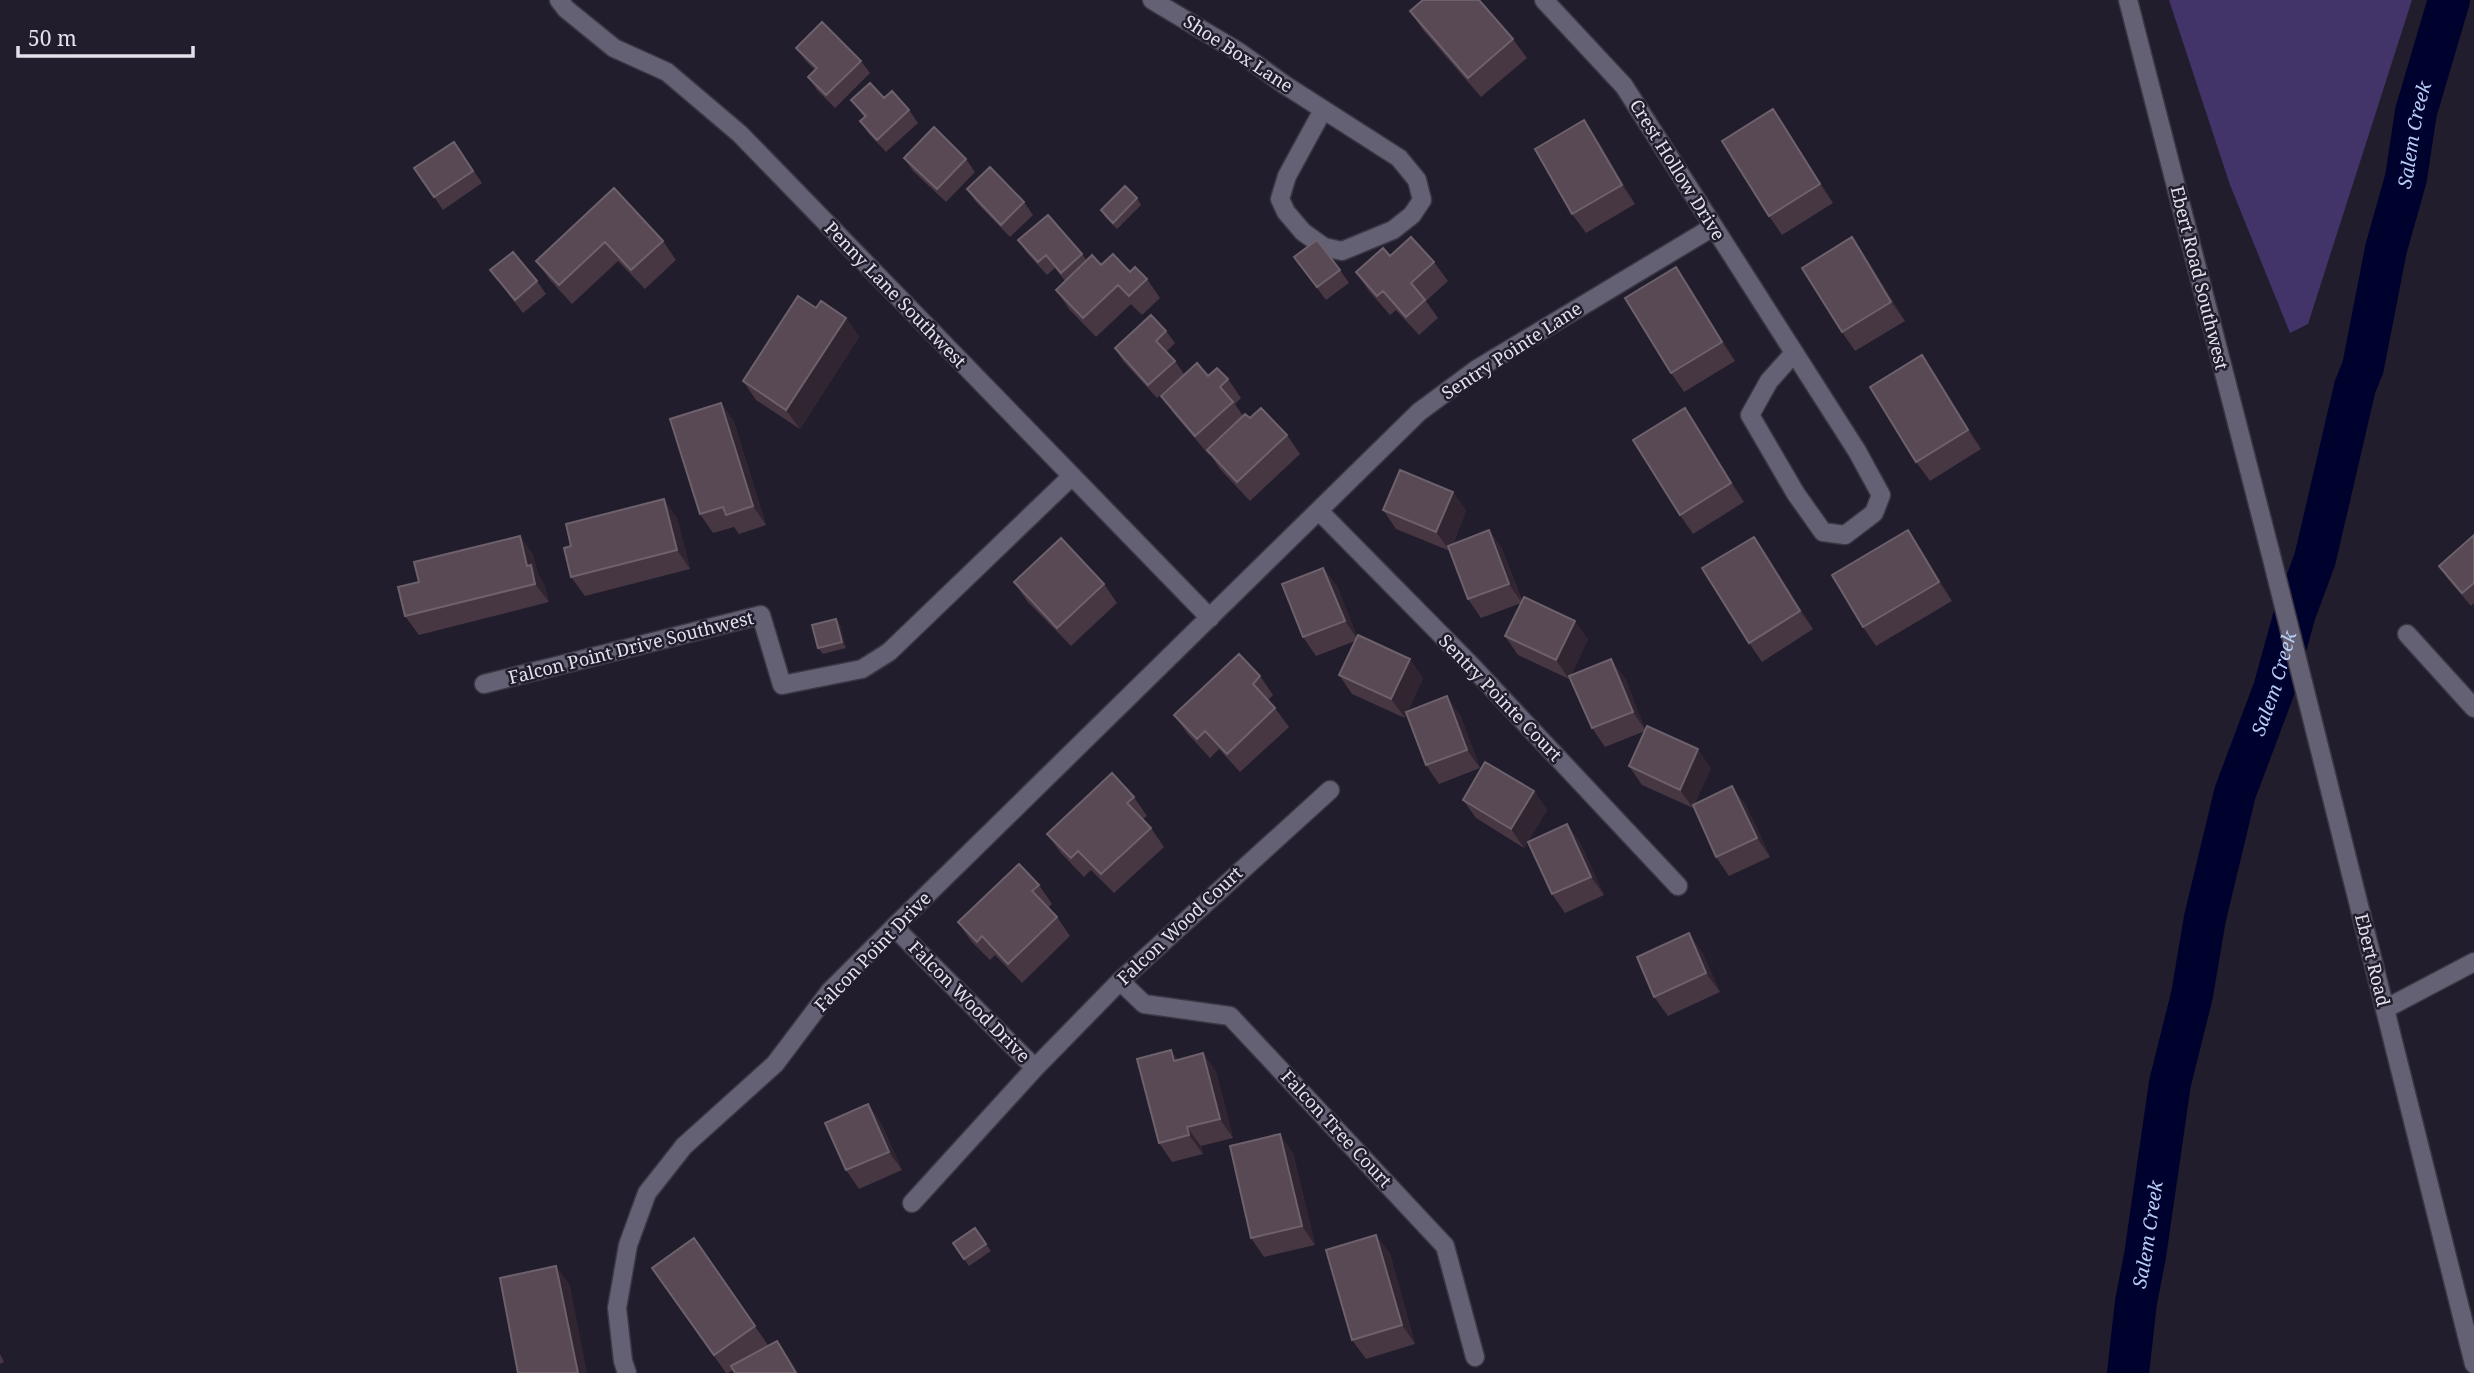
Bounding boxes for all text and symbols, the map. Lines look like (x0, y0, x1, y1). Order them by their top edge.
street label: Shoe Box Lane (1179, 9, 1298, 97)
scale bar (18, 14, 192, 58)
text: 50 m (28, 24, 77, 52)
water label: Salem Creek (2391, 77, 2438, 191)
street label: Crest Hollow Drive (1625, 94, 1731, 245)
street label: Ebert Road Southwest (2166, 183, 2234, 372)
street label: Penny Lane Southwest (820, 216, 972, 373)
street label: Sentry Pointe Lane (1437, 296, 1586, 404)
street label: Falcon Point Drive Southwest (506, 605, 756, 689)
water label: Salem Creek (2245, 627, 2303, 739)
street label: Sentry Pointe Court (1434, 629, 1568, 766)
street label: Falcon Wood Court (1111, 861, 1247, 990)
street label: Falcon Point Drive (809, 886, 936, 1017)
street label: Ebert Road (2350, 911, 2396, 1009)
street label: Falcon Wood Drive (904, 935, 1036, 1067)
street label: Falcon Tree Court (1276, 1064, 1397, 1192)
water label: Salem Creek (2126, 1178, 2169, 1290)

